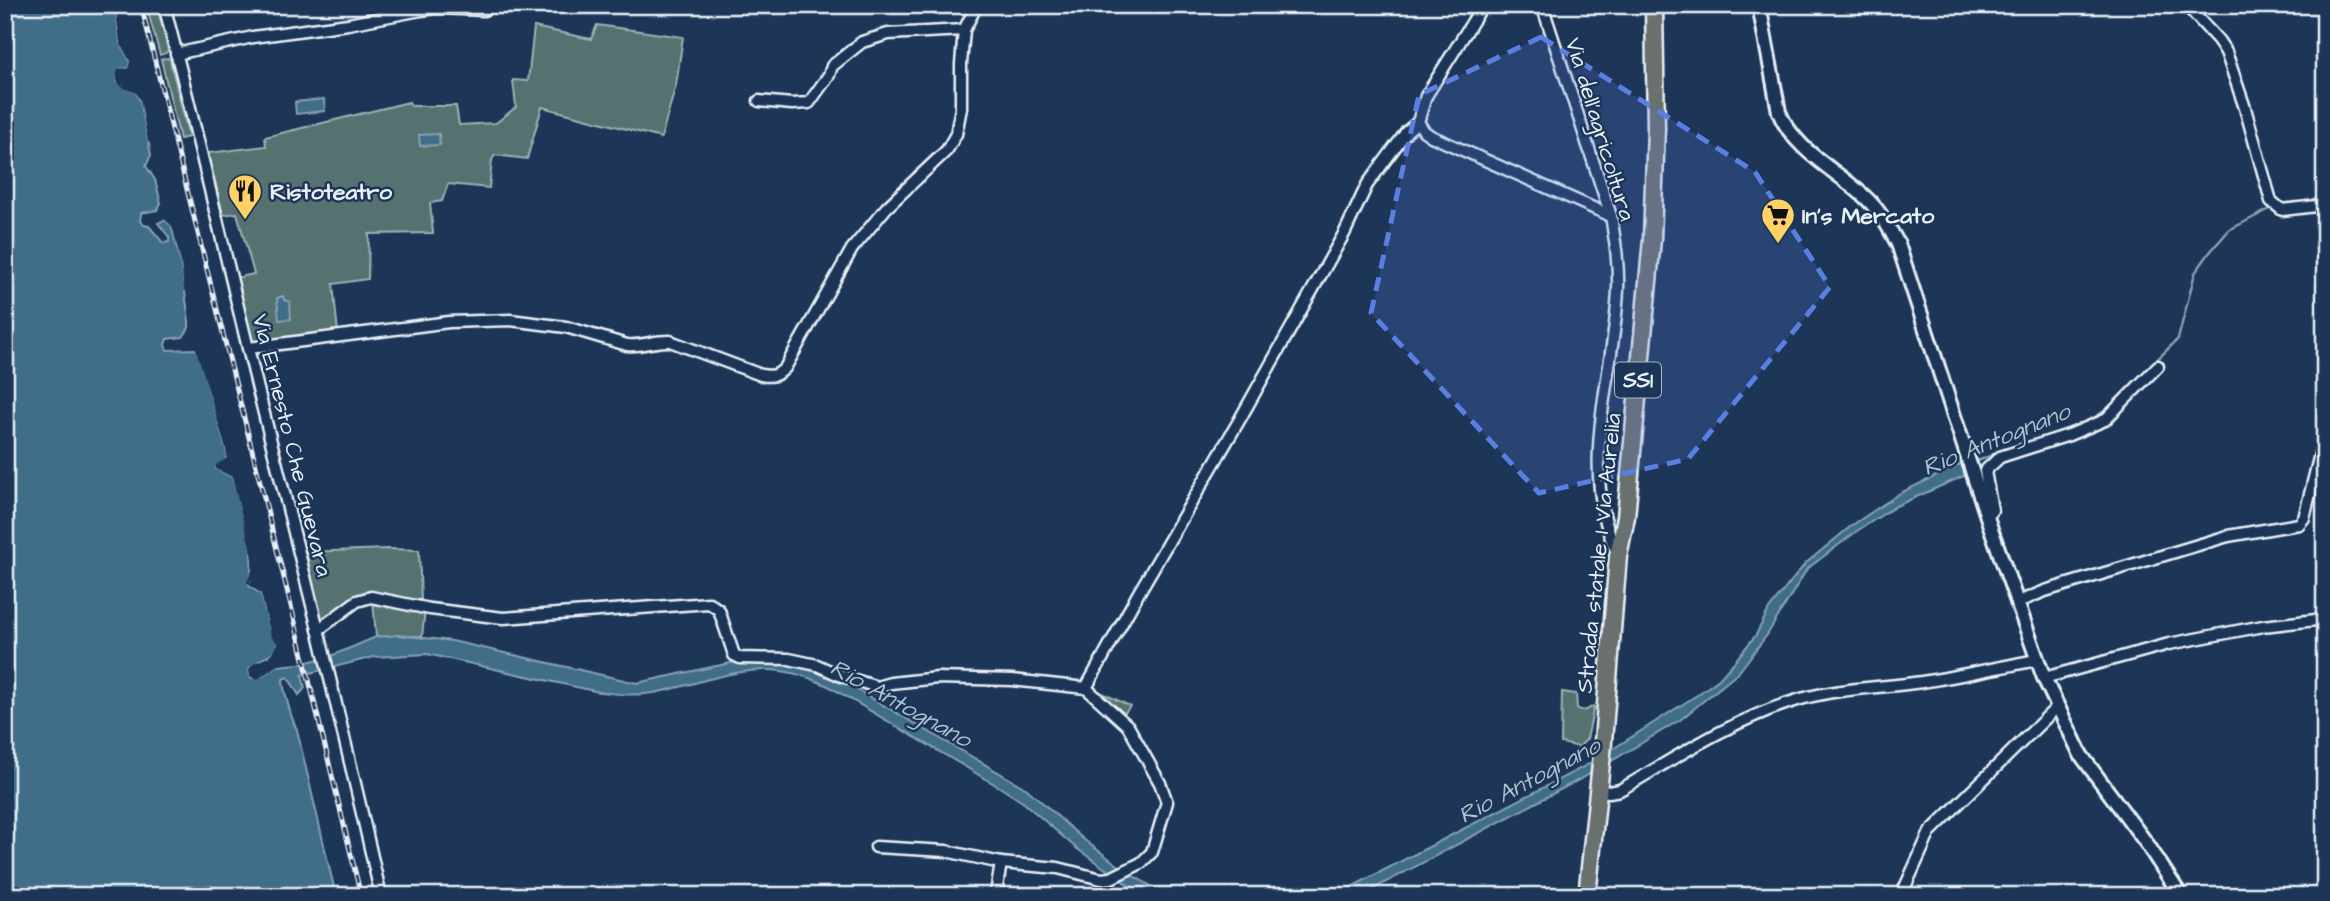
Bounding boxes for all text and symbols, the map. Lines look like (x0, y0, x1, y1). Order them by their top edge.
street label: Via dell'agricoltura (1556, 34, 1643, 225)
restaurant icon: Ristoteatro (226, 172, 264, 221)
place label: Ristoteatro (270, 176, 392, 208)
supermarket icon: In's Mercato (1759, 196, 1797, 245)
place label: In's Mercato (1802, 200, 1934, 232)
street label: Via Ernesto Che Guevara (244, 311, 340, 580)
road number: SS1 (1615, 362, 1661, 398)
water label: Rio Antognano (1917, 394, 2077, 486)
street label: Strada statale 1 Via Aurelia (1568, 411, 1630, 695)
water label: Rio Antognano (823, 651, 979, 758)
water label: Rio Antognano (1452, 728, 1608, 834)

